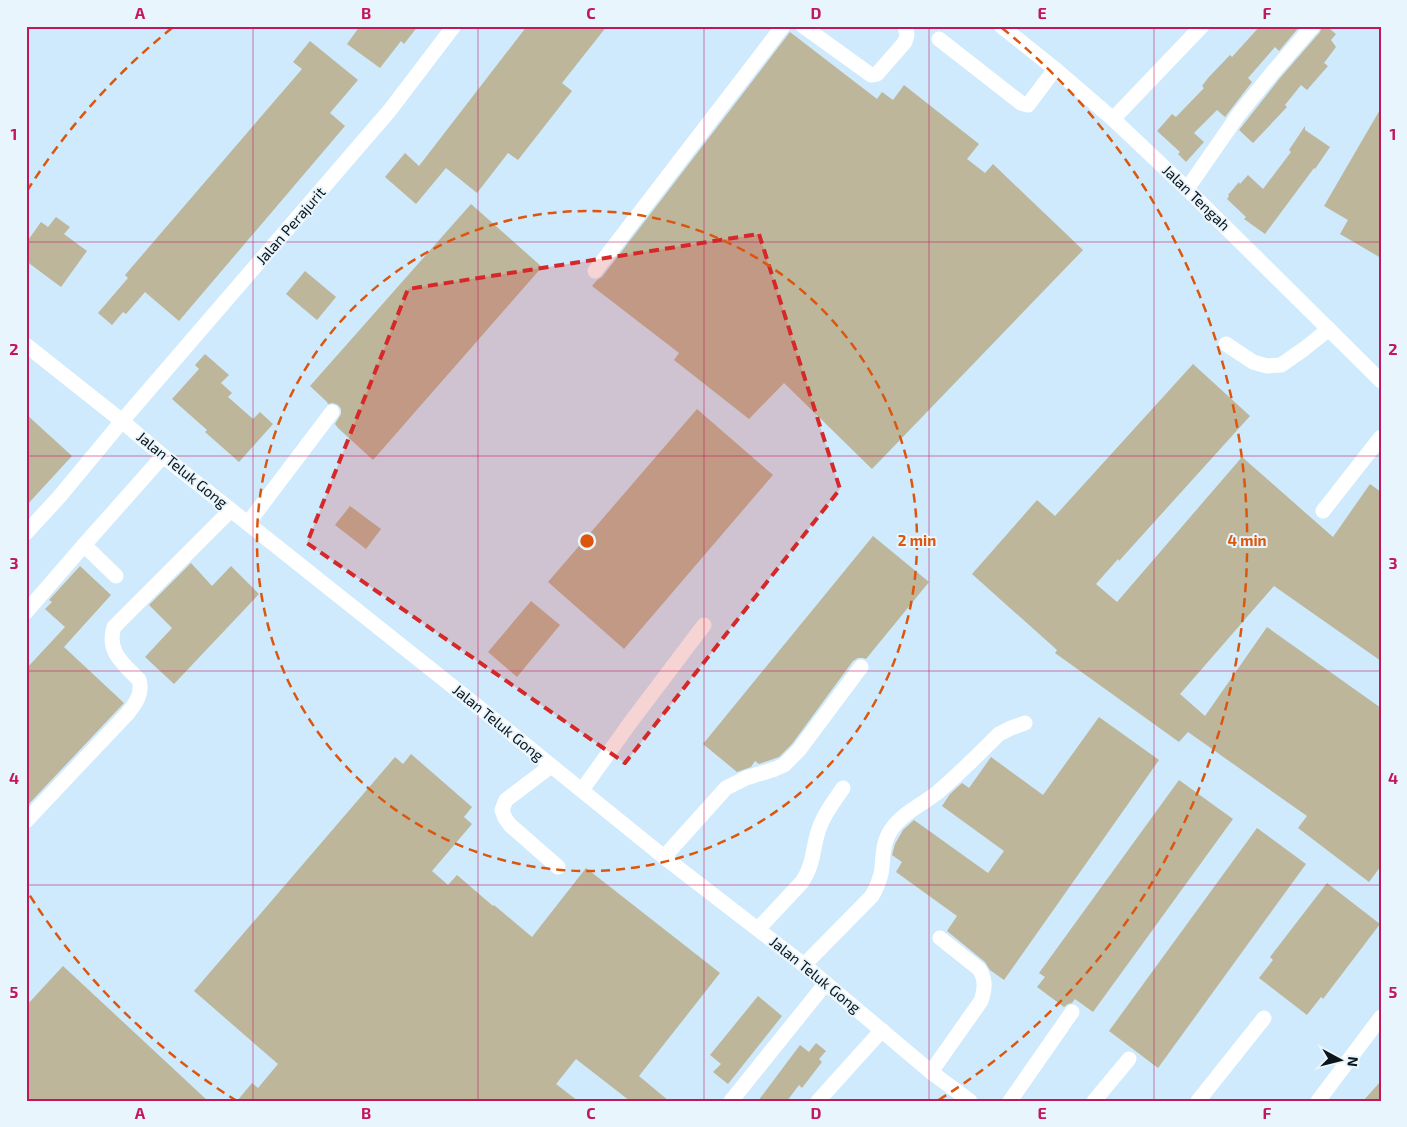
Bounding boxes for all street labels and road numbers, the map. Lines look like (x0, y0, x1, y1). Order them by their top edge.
street label: Jalan Tengah (1159, 161, 1234, 234)
street label: Jalan Perajurit (252, 183, 330, 268)
street label: Jalan Teluk Gong (134, 427, 232, 512)
street label: Jalan Teluk Gong (450, 680, 548, 765)
street label: Jalan Teluk Gong (767, 932, 865, 1017)

